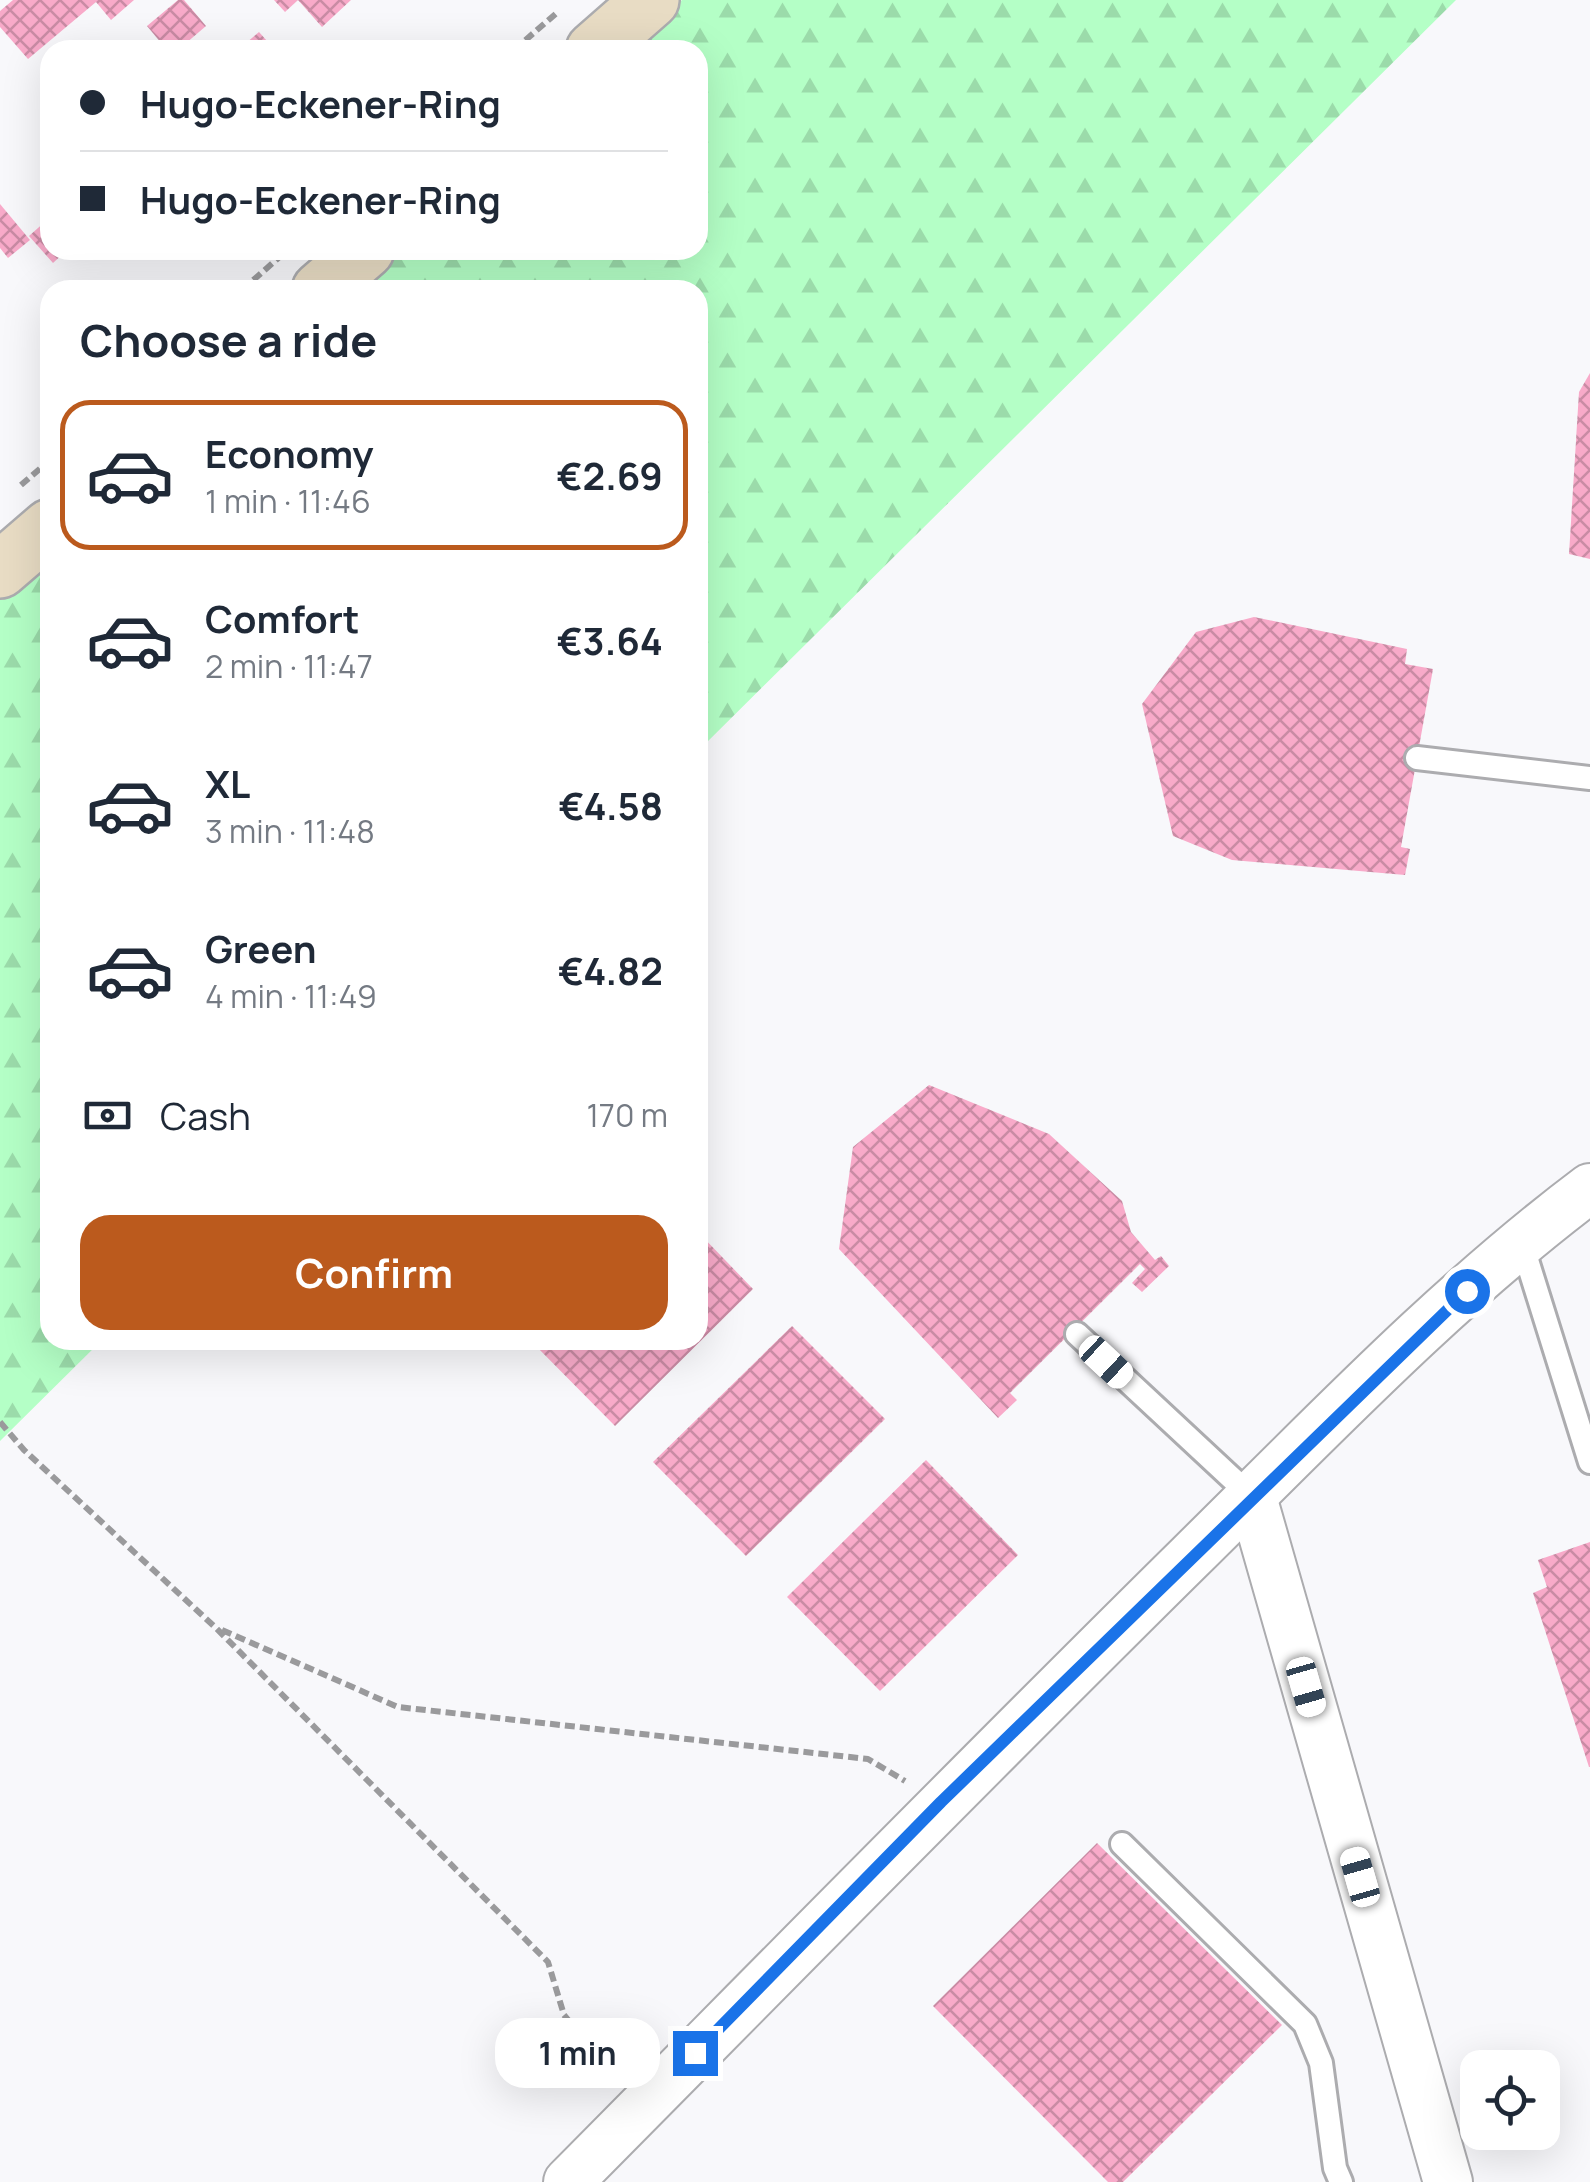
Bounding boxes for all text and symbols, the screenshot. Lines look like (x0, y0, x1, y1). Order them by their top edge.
text: Hugo-Eckener-Ring (140, 77, 501, 129)
text: Hugo-Eckener-Ring (140, 173, 501, 225)
text: Choose a ride (80, 309, 377, 371)
text: Economy (205, 427, 374, 479)
icon: car (85, 430, 175, 520)
text: €2.69 (557, 449, 663, 501)
text: 1 min · 11:46 (205, 479, 371, 523)
text: Comfort (205, 592, 359, 644)
icon: car (85, 595, 175, 685)
text: €3.64 (557, 614, 663, 666)
text: 2 min · 11:47 (205, 644, 373, 688)
text: XL (205, 757, 250, 809)
icon: car (85, 760, 175, 850)
text: €4.58 (558, 779, 663, 831)
text: 3 min · 11:48 (205, 809, 375, 853)
text: Green (205, 922, 317, 974)
icon: car (85, 925, 175, 1015)
text: €4.82 (558, 944, 663, 996)
text: 4 min · 11:49 (205, 974, 377, 1018)
icon: cash (80, 1088, 135, 1143)
text: Cash (160, 1089, 251, 1141)
text: 170 m (586, 1093, 668, 1137)
button: Confirm (80, 1215, 668, 1330)
route start (1445, 1269, 1490, 1314)
car (1074, 1331, 1138, 1393)
car (1283, 1654, 1329, 1720)
car (1337, 1844, 1383, 1910)
callout: 1 min (495, 2018, 660, 2088)
text: 1 min (538, 2031, 617, 2075)
route end (673, 2031, 718, 2076)
map controls (1460, 2050, 1560, 2150)
button: locate (1460, 2050, 1560, 2150)

